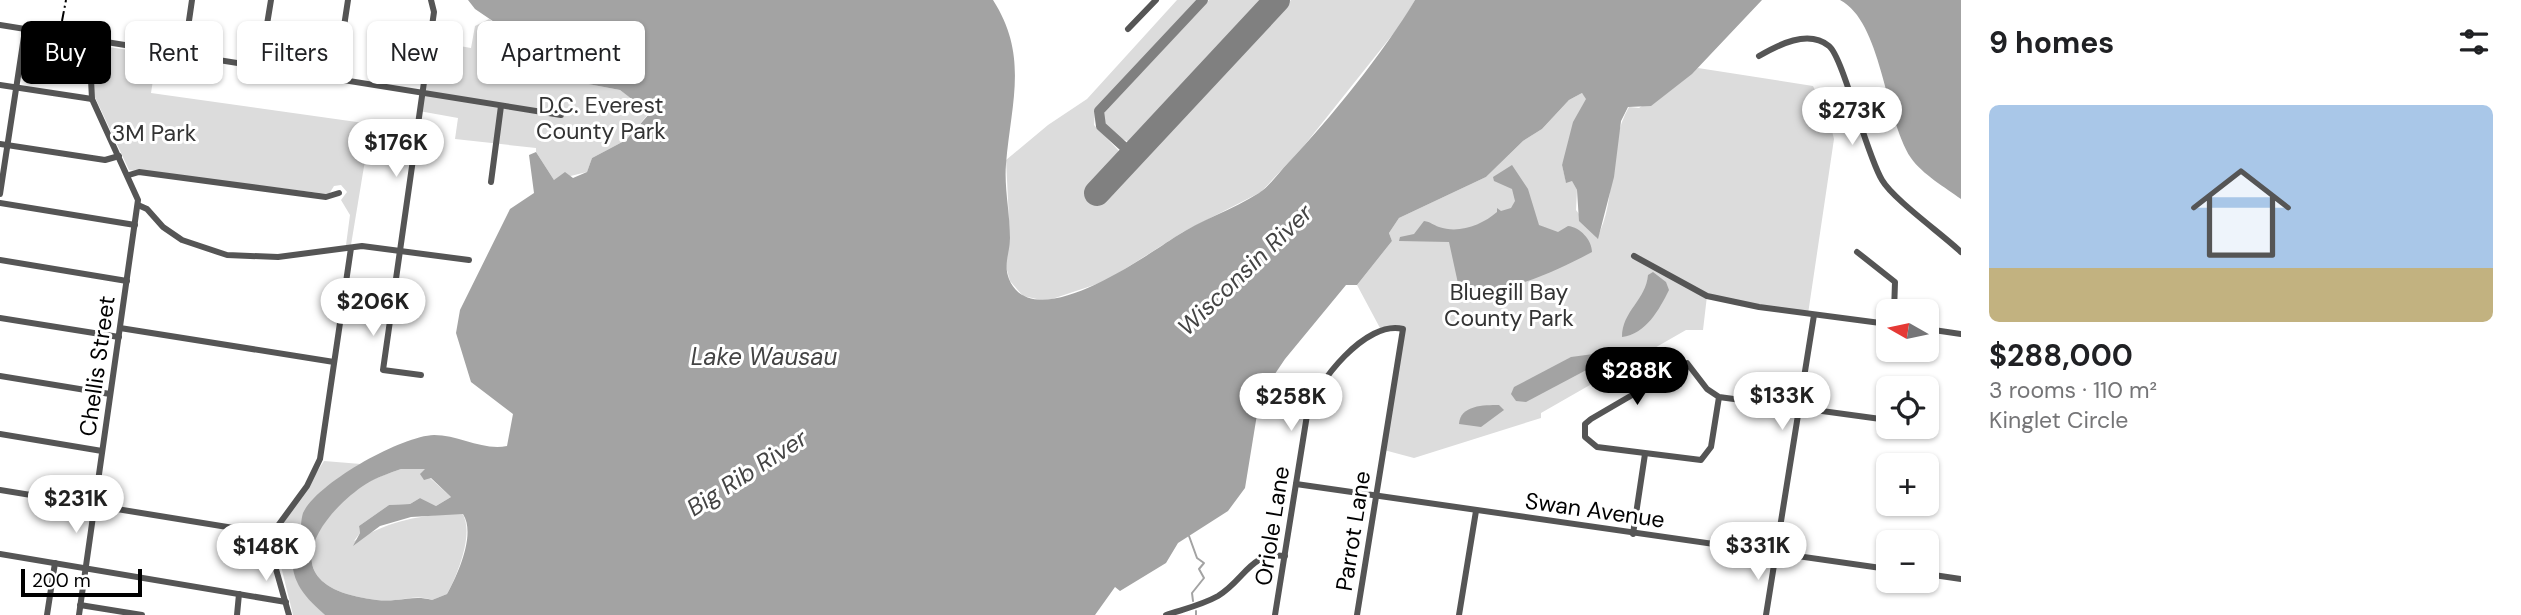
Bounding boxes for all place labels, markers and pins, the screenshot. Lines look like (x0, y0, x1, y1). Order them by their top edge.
pin: $273K (1803, 88, 1901, 147)
pin: $176K (347, 120, 445, 179)
pin: $206K (324, 278, 422, 338)
pin: $288K (1588, 348, 1686, 407)
pin: $133K (1733, 372, 1831, 432)
pin: $258K (1242, 374, 1340, 433)
pin: $231K (27, 476, 125, 535)
pin: $331K (1709, 522, 1807, 582)
pin: $148K (217, 524, 315, 583)

